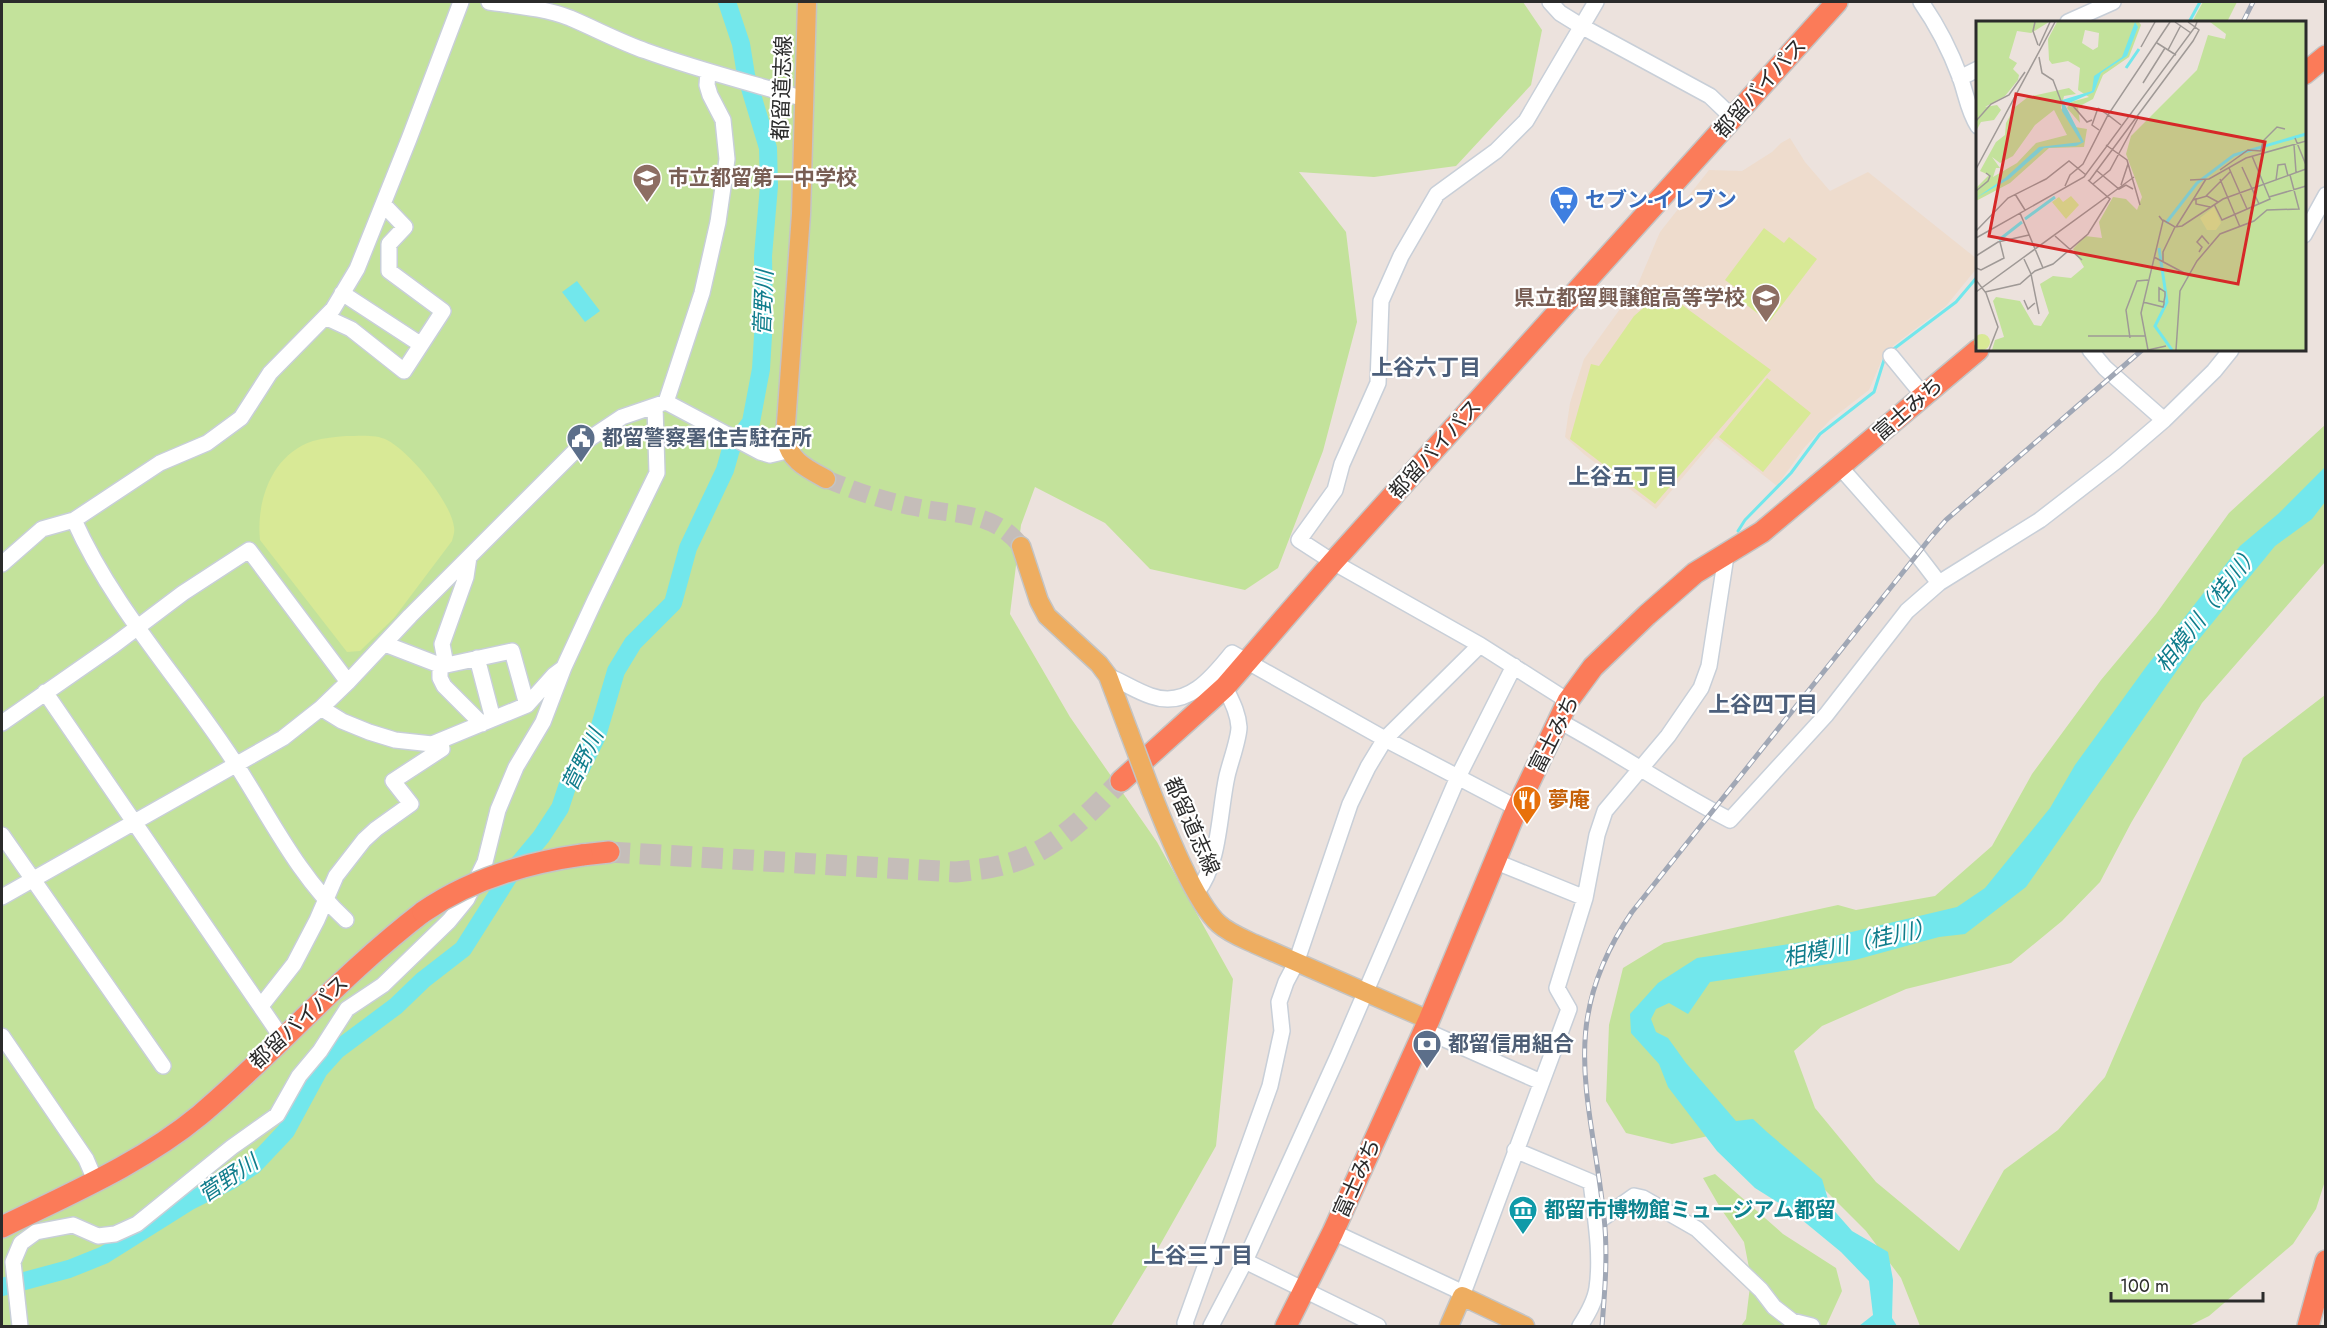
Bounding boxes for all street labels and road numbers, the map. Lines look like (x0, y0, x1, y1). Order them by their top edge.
street label: 都留バイパス (1707, 31, 1813, 145)
street label: 都留道志線 (765, 35, 799, 141)
street label: 富士みち (1866, 370, 1950, 448)
street label: 都留バイパス (1382, 392, 1488, 506)
street label: 富士みち (1522, 690, 1586, 778)
street label: 都留道志線 (1157, 772, 1227, 880)
street label: 都留バイパス (243, 968, 355, 1076)
street label: 富士みち (1326, 1134, 1388, 1222)

